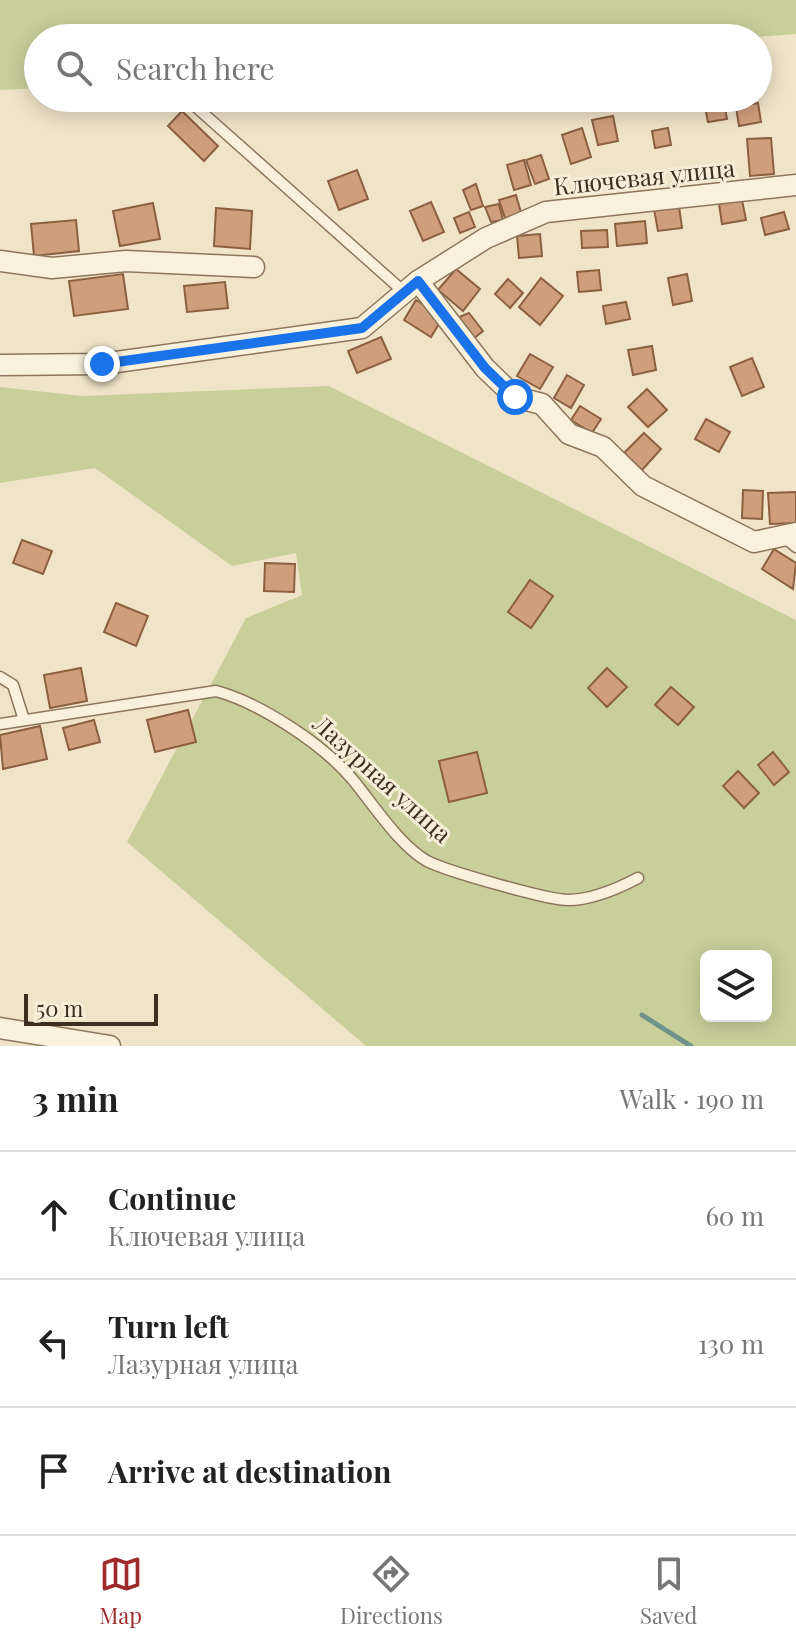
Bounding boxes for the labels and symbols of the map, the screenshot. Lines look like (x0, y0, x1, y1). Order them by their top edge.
street label: Ключевая улица (552, 151, 736, 201)
route end (84, 346, 120, 382)
route start (497, 379, 533, 415)
street label: Лазурная улица (306, 707, 459, 849)
scale bar (24, 990, 158, 1026)

